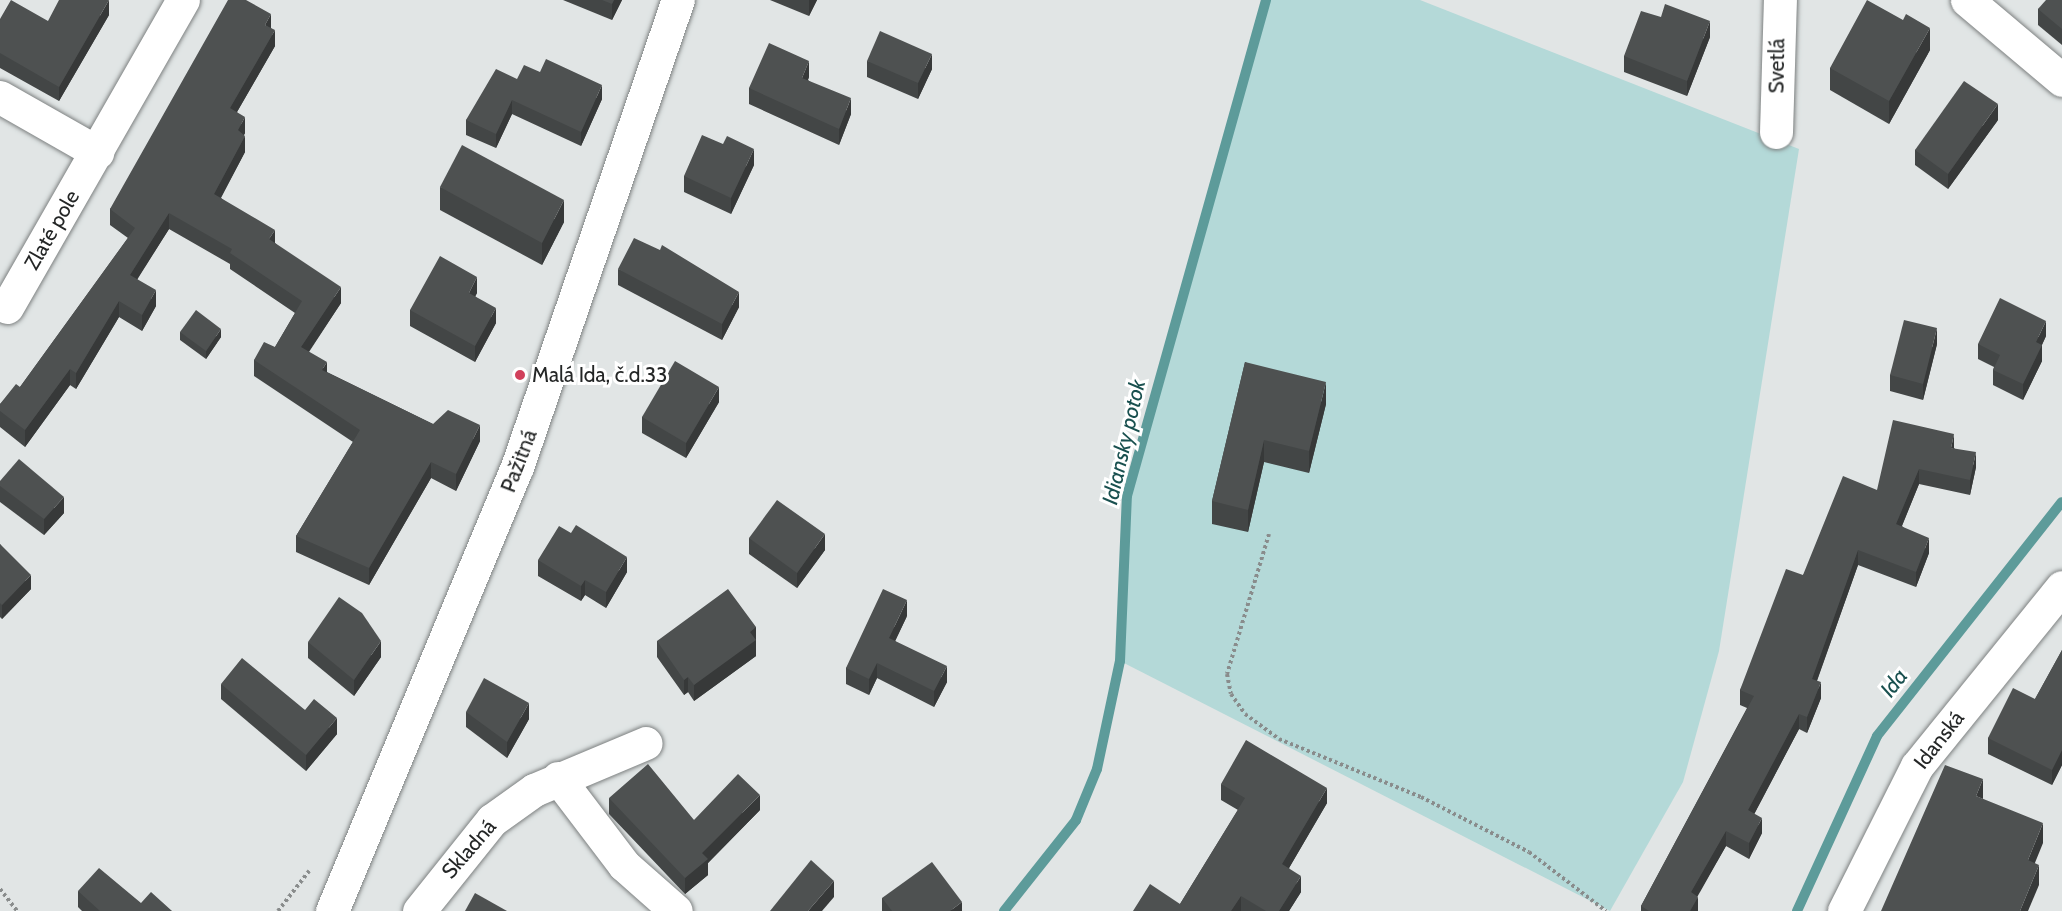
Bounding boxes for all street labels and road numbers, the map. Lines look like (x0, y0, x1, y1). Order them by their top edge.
street label: Svetlá (1764, 38, 1790, 94)
street label: Zlaté pole (19, 186, 85, 274)
street label: Pažitná (496, 426, 542, 496)
street label: Idanská (1909, 706, 1969, 774)
street label: Skladná (437, 814, 501, 884)

